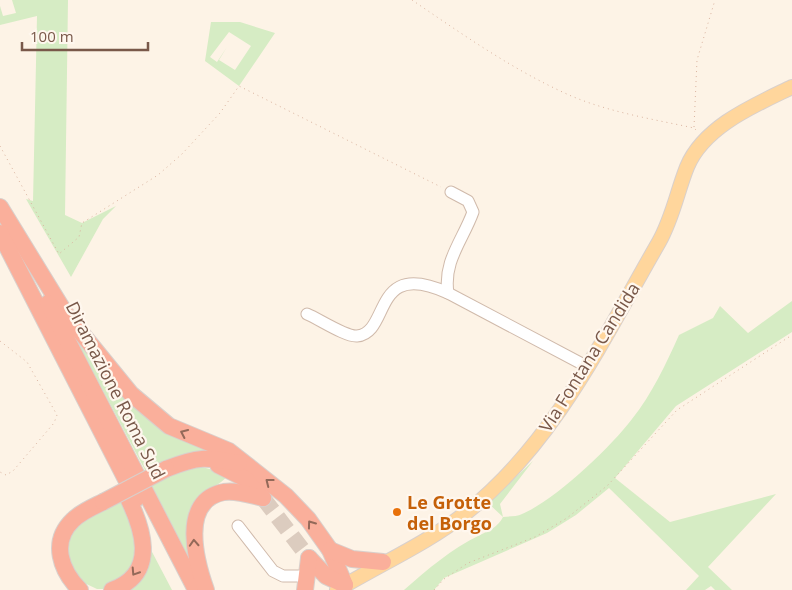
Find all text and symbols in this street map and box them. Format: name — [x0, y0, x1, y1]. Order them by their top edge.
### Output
scale bar — [22, 20, 149, 52]
text: 100 m — [30, 26, 74, 46]
street label: Via Fontana Candida — [533, 278, 645, 436]
street label: Diramazione Roma Sud — [61, 297, 171, 483]
one-way arrow — [180, 429, 189, 439]
one-way arrow — [266, 479, 275, 487]
place label: Le Grotte del Borgo — [407, 490, 492, 535]
marker: Le Grotte del Borgo — [391, 506, 403, 518]
one-way arrow — [309, 521, 317, 530]
one-way arrow — [189, 539, 200, 547]
one-way arrow — [132, 567, 142, 576]

